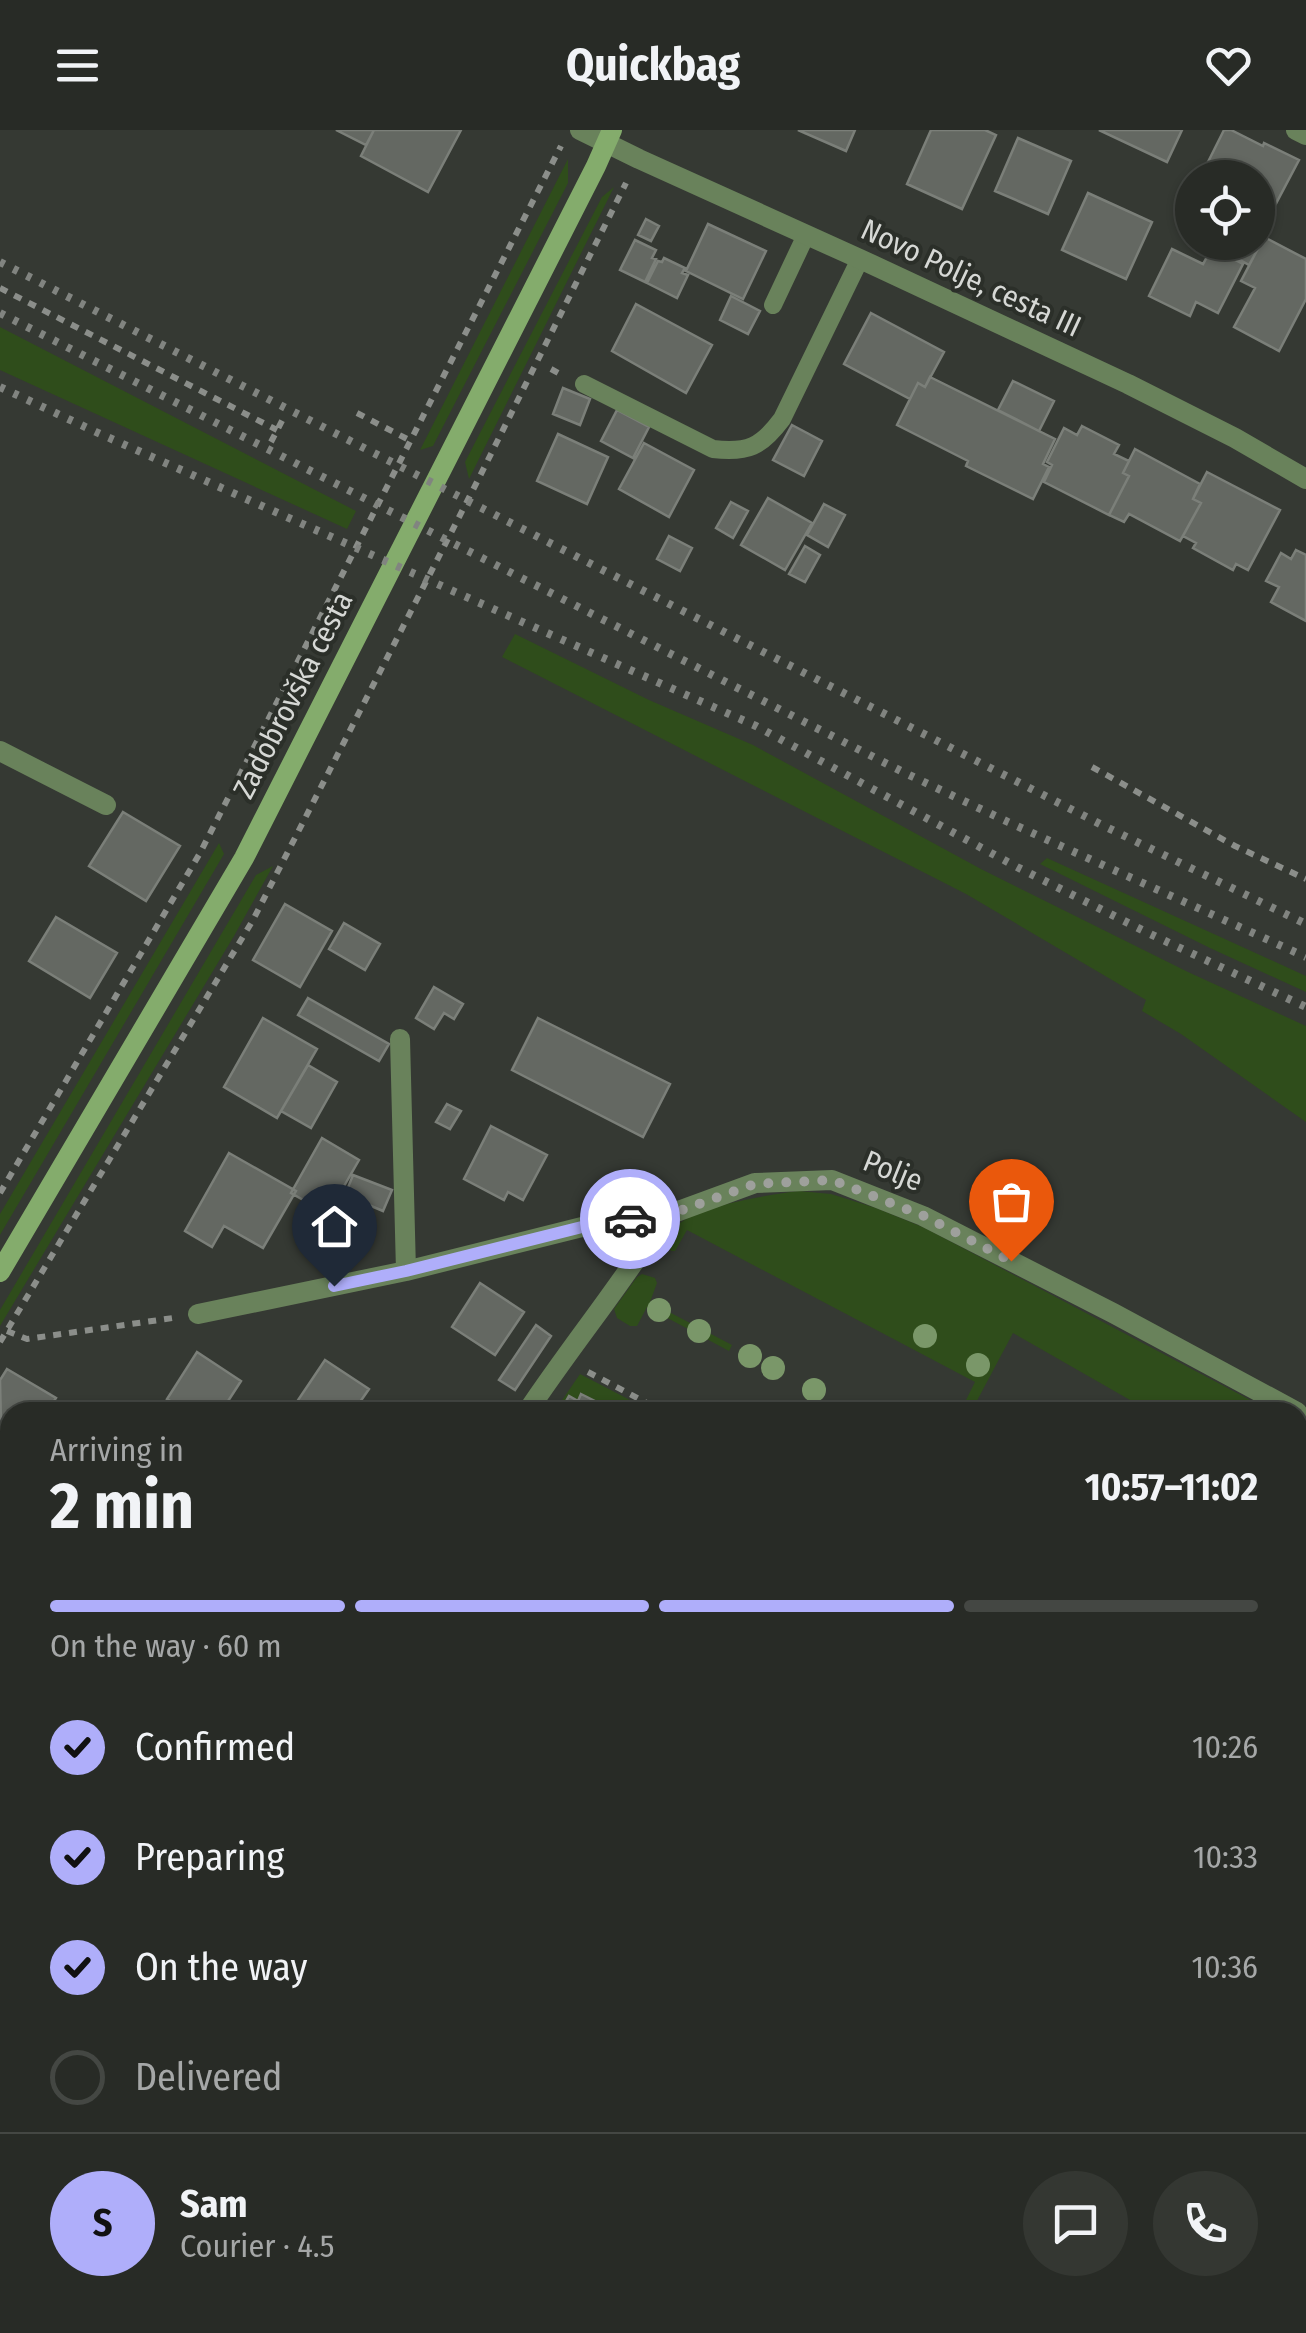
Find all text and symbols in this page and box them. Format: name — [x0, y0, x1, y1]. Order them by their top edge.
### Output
icon: menu — [50, 38, 105, 93]
text: Quickbag — [566, 38, 740, 92]
icon: heart — [1201, 38, 1256, 93]
map controls — [1175, 160, 1275, 260]
button: locate — [1175, 160, 1275, 260]
street label: Novo Polje, cesta III — [855, 211, 1087, 345]
street label: Zadobrovška cesta — [225, 586, 361, 804]
street label: Polje — [858, 1143, 928, 1199]
pin — [969, 1159, 1054, 1262]
courier — [580, 1169, 680, 1269]
icon: bag — [984, 1174, 1039, 1229]
pin — [292, 1184, 377, 1287]
icon: car — [603, 1192, 658, 1247]
icon: home — [307, 1199, 362, 1254]
text: Arriving in — [50, 1431, 184, 1469]
text: 10:57–11:02 — [1085, 1464, 1258, 1510]
text: 2 min — [50, 1467, 194, 1545]
text: On the way · 60 m — [50, 1627, 282, 1665]
icon: check — [50, 1720, 105, 1775]
text: Confirmed — [135, 1724, 295, 1770]
text: 10:26 — [1192, 1728, 1258, 1766]
icon: check — [50, 1830, 105, 1885]
text: Preparing — [135, 1834, 284, 1880]
text: 10:33 — [1193, 1838, 1258, 1876]
icon: check — [50, 1940, 105, 1995]
text: On the way — [135, 1944, 307, 1990]
text: 10:36 — [1191, 1948, 1258, 1986]
text: Delivered — [135, 2054, 282, 2100]
button: chat — [1023, 2171, 1128, 2276]
button: phone — [1153, 2171, 1258, 2276]
text: Sam — [180, 2181, 248, 2227]
text: S — [93, 2200, 112, 2246]
text: Courier · 4.5 — [180, 2227, 335, 2265]

